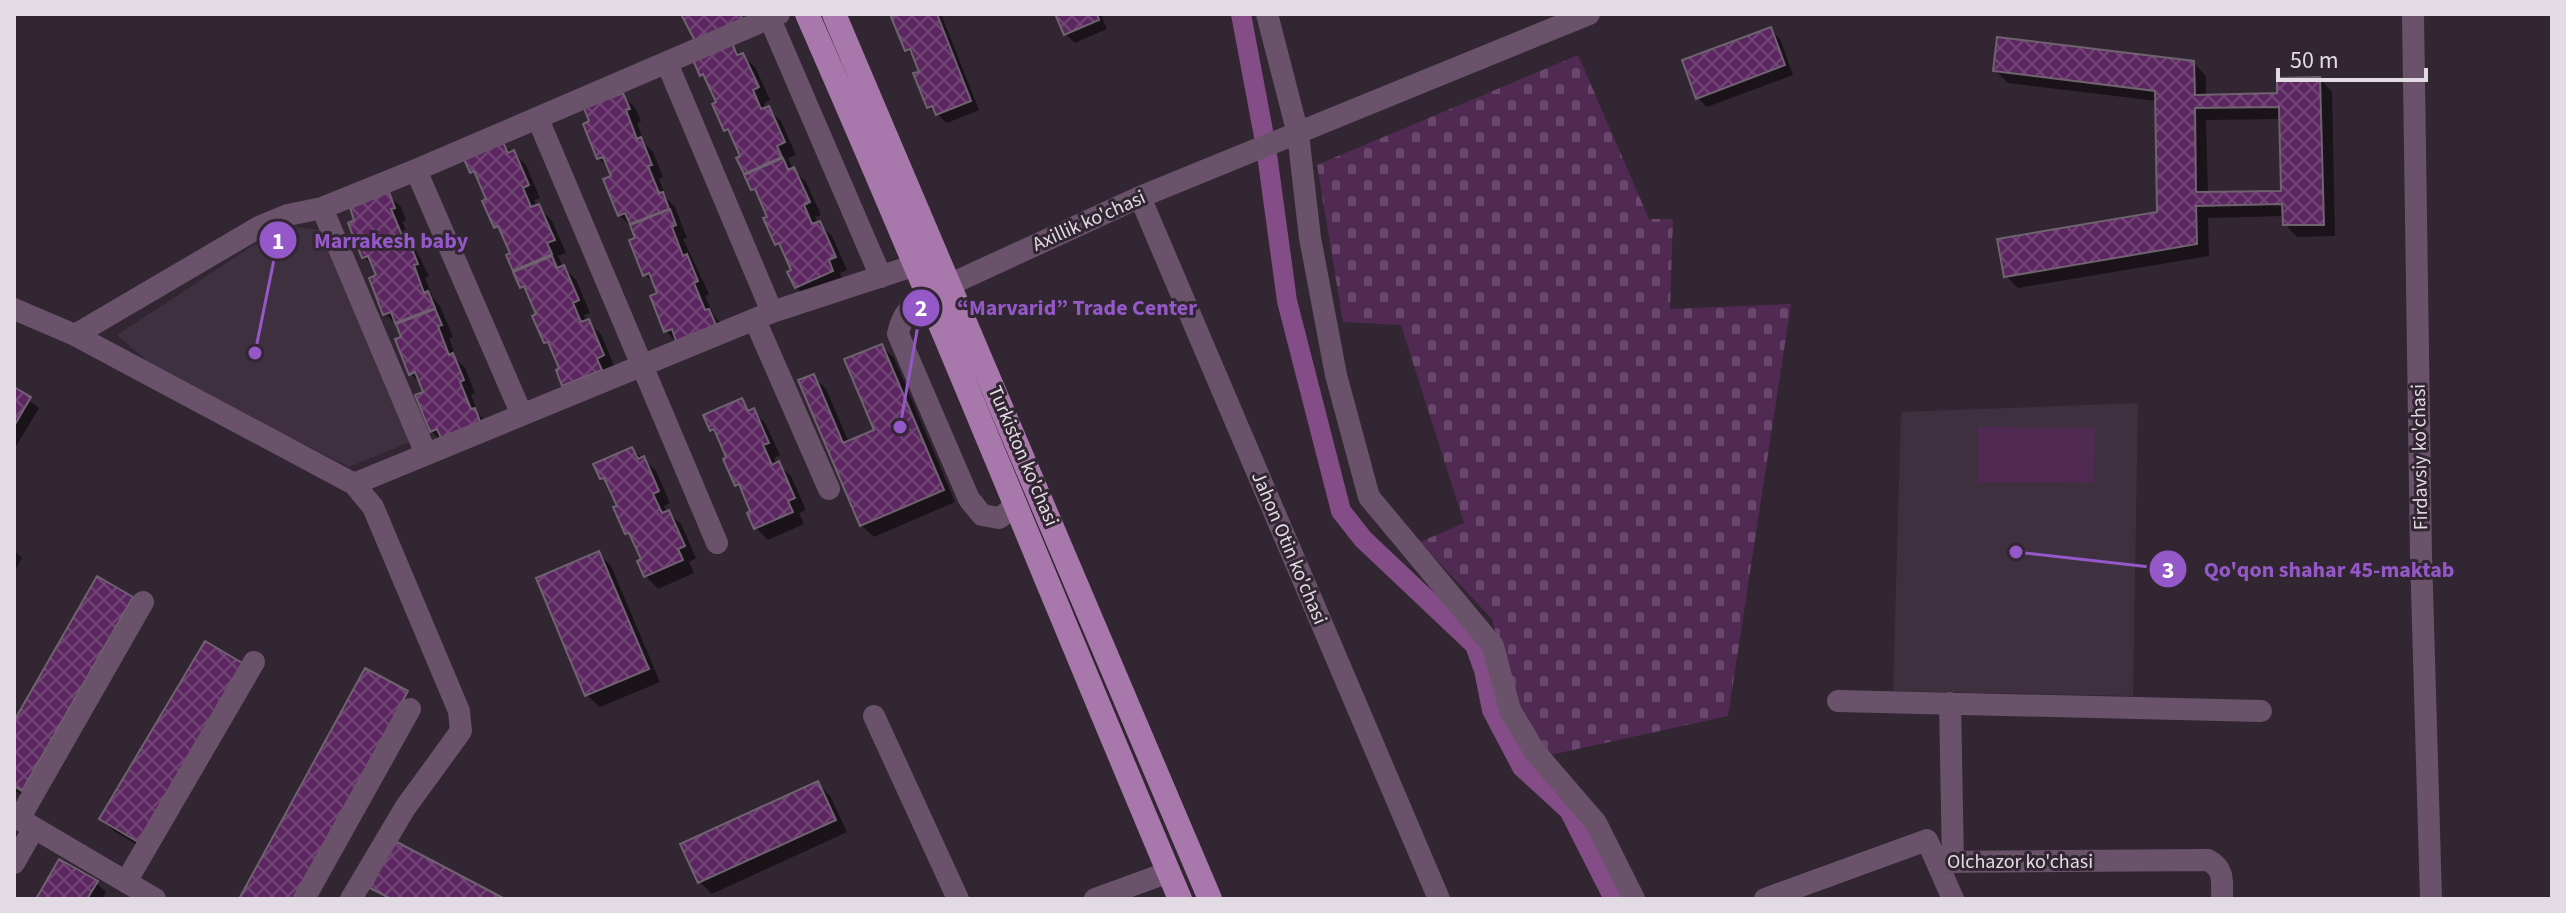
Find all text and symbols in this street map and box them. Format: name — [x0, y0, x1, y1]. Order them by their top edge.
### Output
scale bar — [2278, 32, 2426, 82]
text: 50 m — [2290, 43, 2339, 78]
street label: Axillik ko'chasi — [1028, 184, 1150, 258]
callout: Marrakesh baby — [258, 217, 485, 263]
text: 1 — [272, 224, 284, 259]
text: Marrakesh baby — [314, 225, 469, 257]
callout: “Marvarid” Trade Center — [901, 285, 1213, 331]
text: 2 — [915, 291, 927, 326]
text: “Marvarid” Trade Center — [957, 292, 1197, 324]
street label: Turkiston ko'chasi — [981, 381, 1065, 531]
street label: Firdavsiy ko'chasi — [2405, 384, 2435, 530]
street label: Jahon Otin ko'chasi — [1244, 467, 1334, 629]
callout: Qo'qon shahar 45-maktab — [2148, 546, 2471, 592]
text: 3 — [2162, 553, 2174, 588]
text: Qo'qon shahar 45-maktab — [2204, 554, 2454, 586]
street label: Olchazor ko'chasi — [1947, 848, 2093, 876]

